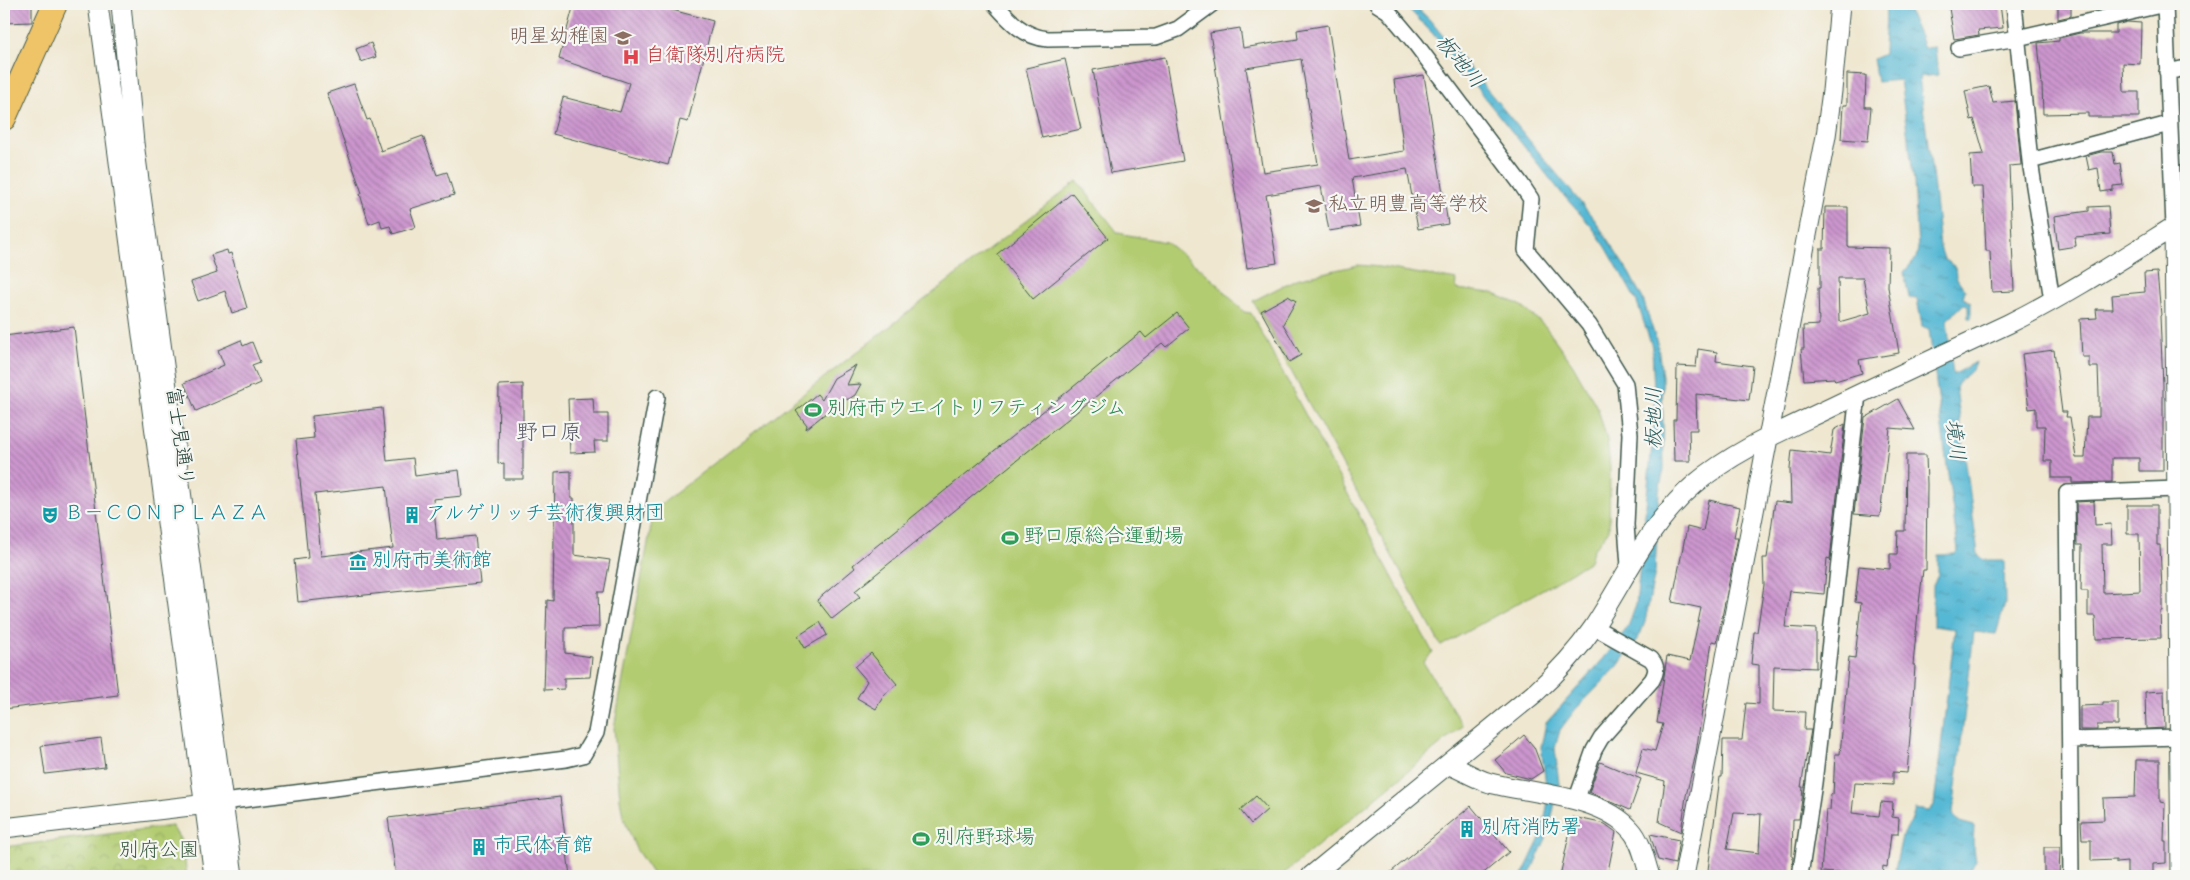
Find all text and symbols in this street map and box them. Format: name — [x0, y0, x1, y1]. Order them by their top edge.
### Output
place label: 明星幼稚園 — [509, 24, 609, 52]
school or university icon: 明星幼稚園 — [613, 28, 633, 48]
water label: 板地川 — [1426, 29, 1490, 97]
place label: 自衛隊別府病院 — [645, 43, 785, 71]
hospital icon: 自衛隊別府病院 — [621, 47, 641, 67]
place label: 私立明豊高等学校 — [1328, 192, 1488, 220]
school or university icon: 私立明豊高等学校 — [1304, 196, 1324, 216]
street label: 富士見通り — [157, 386, 199, 488]
water label: 板地川 — [1641, 387, 1671, 450]
place label: 別府市ウエイトリフティングジム — [827, 396, 1126, 424]
sports icon: 別府市ウエイトリフティングジム — [803, 400, 823, 420]
water label: 境川 — [1936, 417, 1970, 463]
district label: 野口原 — [516, 419, 582, 450]
place label: Ｂ－ＣＯＮ ＰＬＡＺＡ — [64, 501, 269, 529]
place label: アルゲリッチ芸術復興財団 — [426, 501, 665, 529]
theatre icon: Ｂ－ＣＯＮ ＰＬＡＺＡ — [40, 505, 60, 525]
building icon: アルゲリッチ芸術復興財団 — [402, 505, 422, 525]
place label: 野口原総合運動場 — [1024, 524, 1184, 552]
sports icon: 野口原総合運動場 — [1000, 528, 1020, 548]
place label: 別府市美術館 — [372, 548, 492, 576]
museum icon: 別府市美術館 — [348, 552, 368, 572]
place label: 別府消防署 — [1481, 815, 1581, 843]
building icon: 別府消防署 — [1457, 819, 1477, 839]
place label: 別府野球場 — [935, 825, 1035, 853]
sports icon: 別府野球場 — [911, 829, 931, 849]
place label: 市民体育館 — [493, 833, 593, 861]
building icon: 市民体育館 — [469, 837, 489, 857]
park label: 別府公園 — [119, 838, 199, 866]

